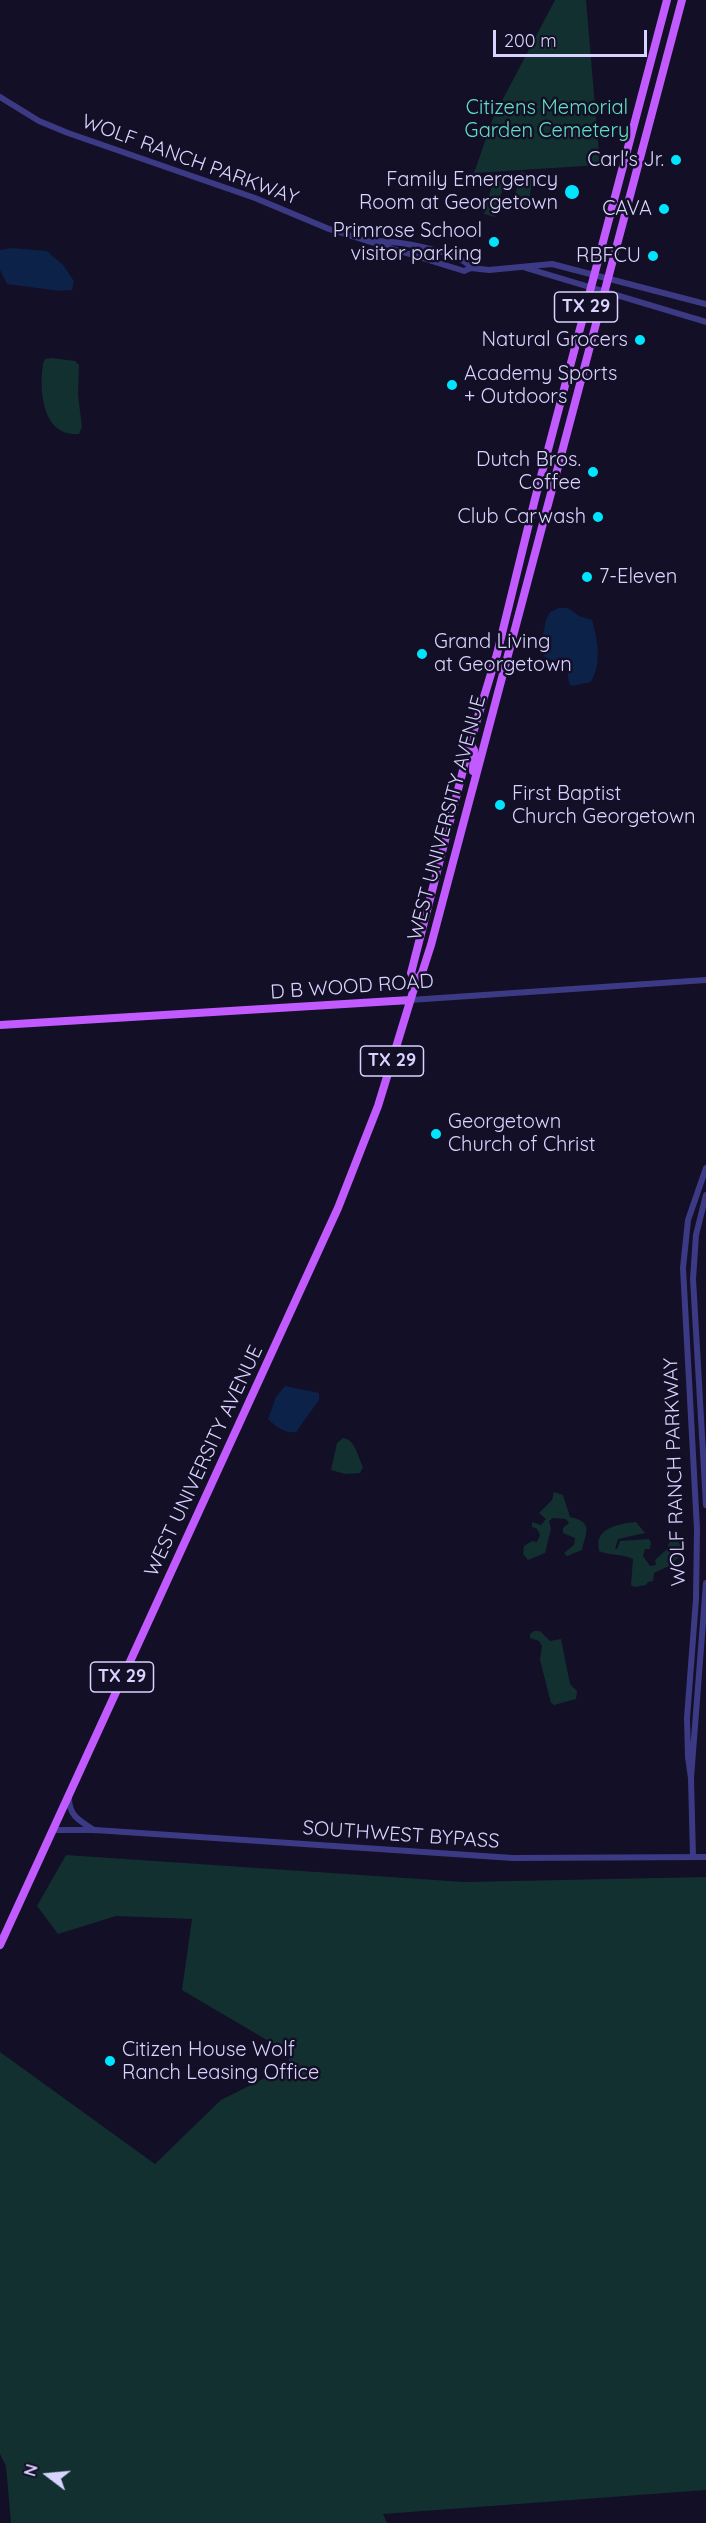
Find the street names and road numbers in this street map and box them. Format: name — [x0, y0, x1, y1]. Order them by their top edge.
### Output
street label: WOLF RANCH PARKWAY — [78, 110, 302, 210]
road number: TX 29 — [554, 292, 618, 322]
street label: WEST UNIVERSITY AVENUE — [403, 693, 491, 943]
street label: D B WOOD ROAD — [269, 969, 435, 1005]
road number: TX 29 — [360, 1046, 424, 1076]
street label: WEST UNIVERSITY AVENUE — [140, 1342, 268, 1580]
street label: WOLF RANCH PARKWAY — [659, 1357, 691, 1587]
road number: TX 29 — [90, 1662, 154, 1692]
street label: SOUTHWEST BYPASS — [302, 1816, 500, 1854]

